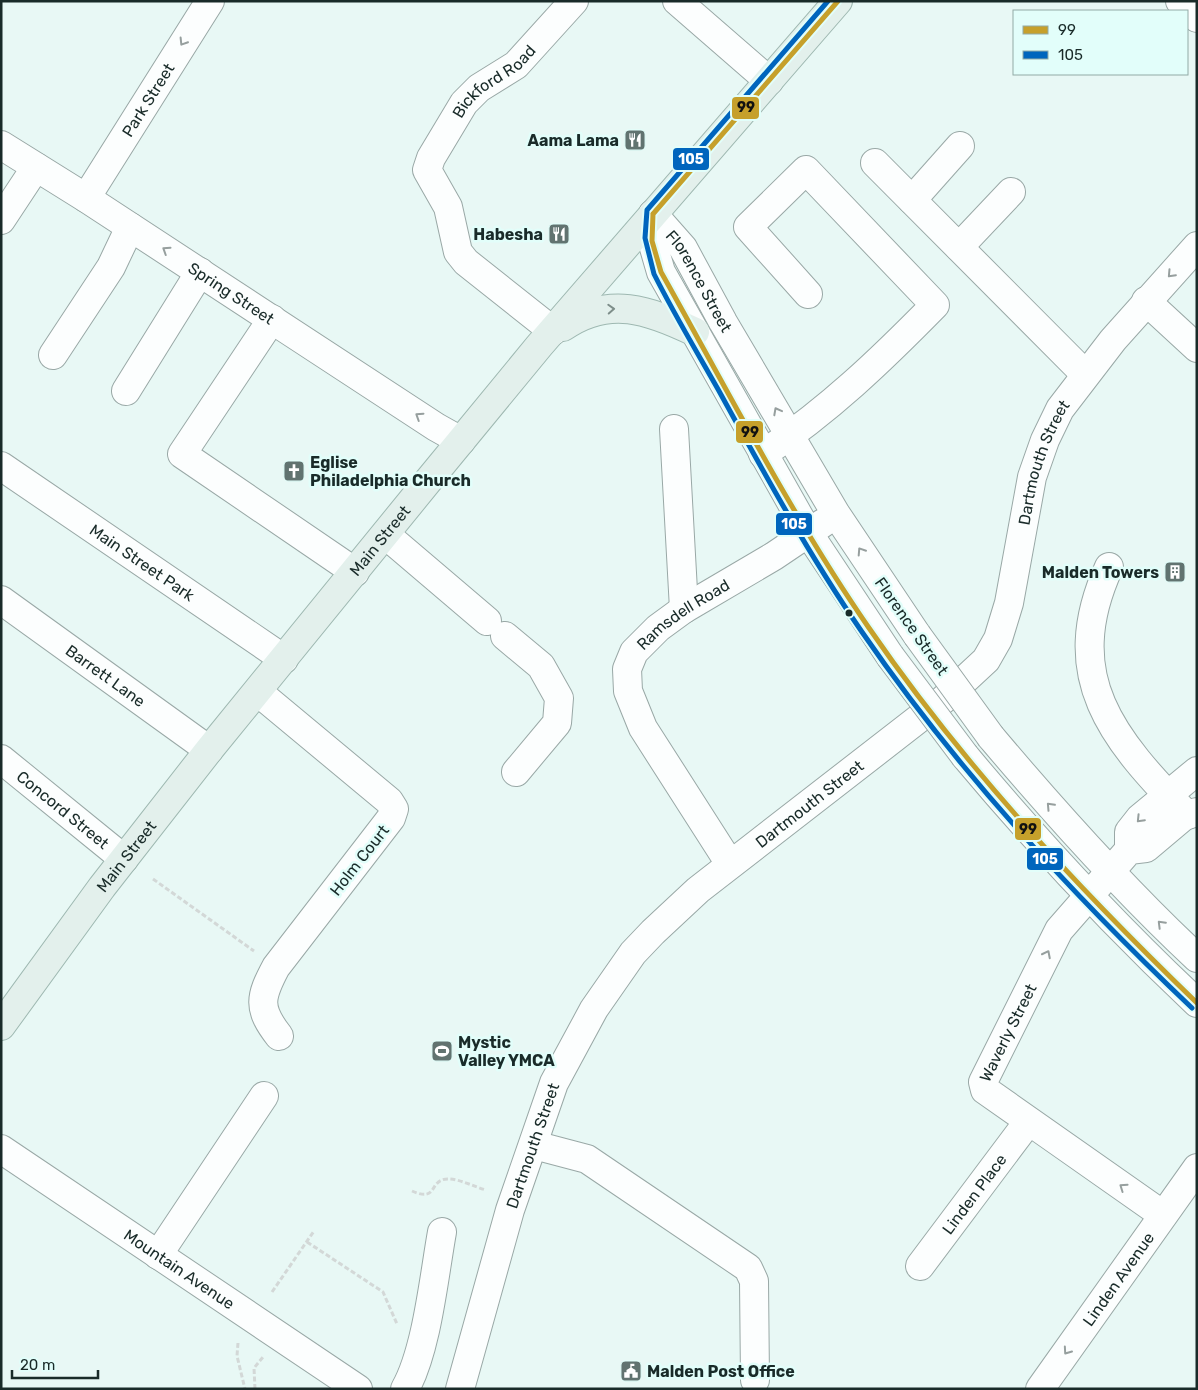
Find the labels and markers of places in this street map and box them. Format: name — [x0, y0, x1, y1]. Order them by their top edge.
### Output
restaurant icon: Aama Lama — [623, 128, 647, 152]
place label: Aama Lama — [528, 131, 619, 150]
restaurant icon: Habesha — [547, 222, 571, 246]
place label: Habesha — [473, 225, 543, 244]
place label: Eglise Philadelphia Church — [310, 453, 471, 490]
church icon: Eglise Philadelphia Church — [282, 459, 306, 483]
building icon: Malden Towers — [1163, 560, 1187, 584]
place label: Malden Towers — [1042, 563, 1159, 582]
unlabelled marker — [844, 608, 854, 618]
place label: Mystic Valley YMCA — [458, 1033, 555, 1070]
sports icon: Mystic Valley YMCA — [430, 1039, 454, 1063]
public building icon: Malden Post Office — [619, 1359, 643, 1383]
place label: Malden Post Office — [647, 1362, 795, 1381]

